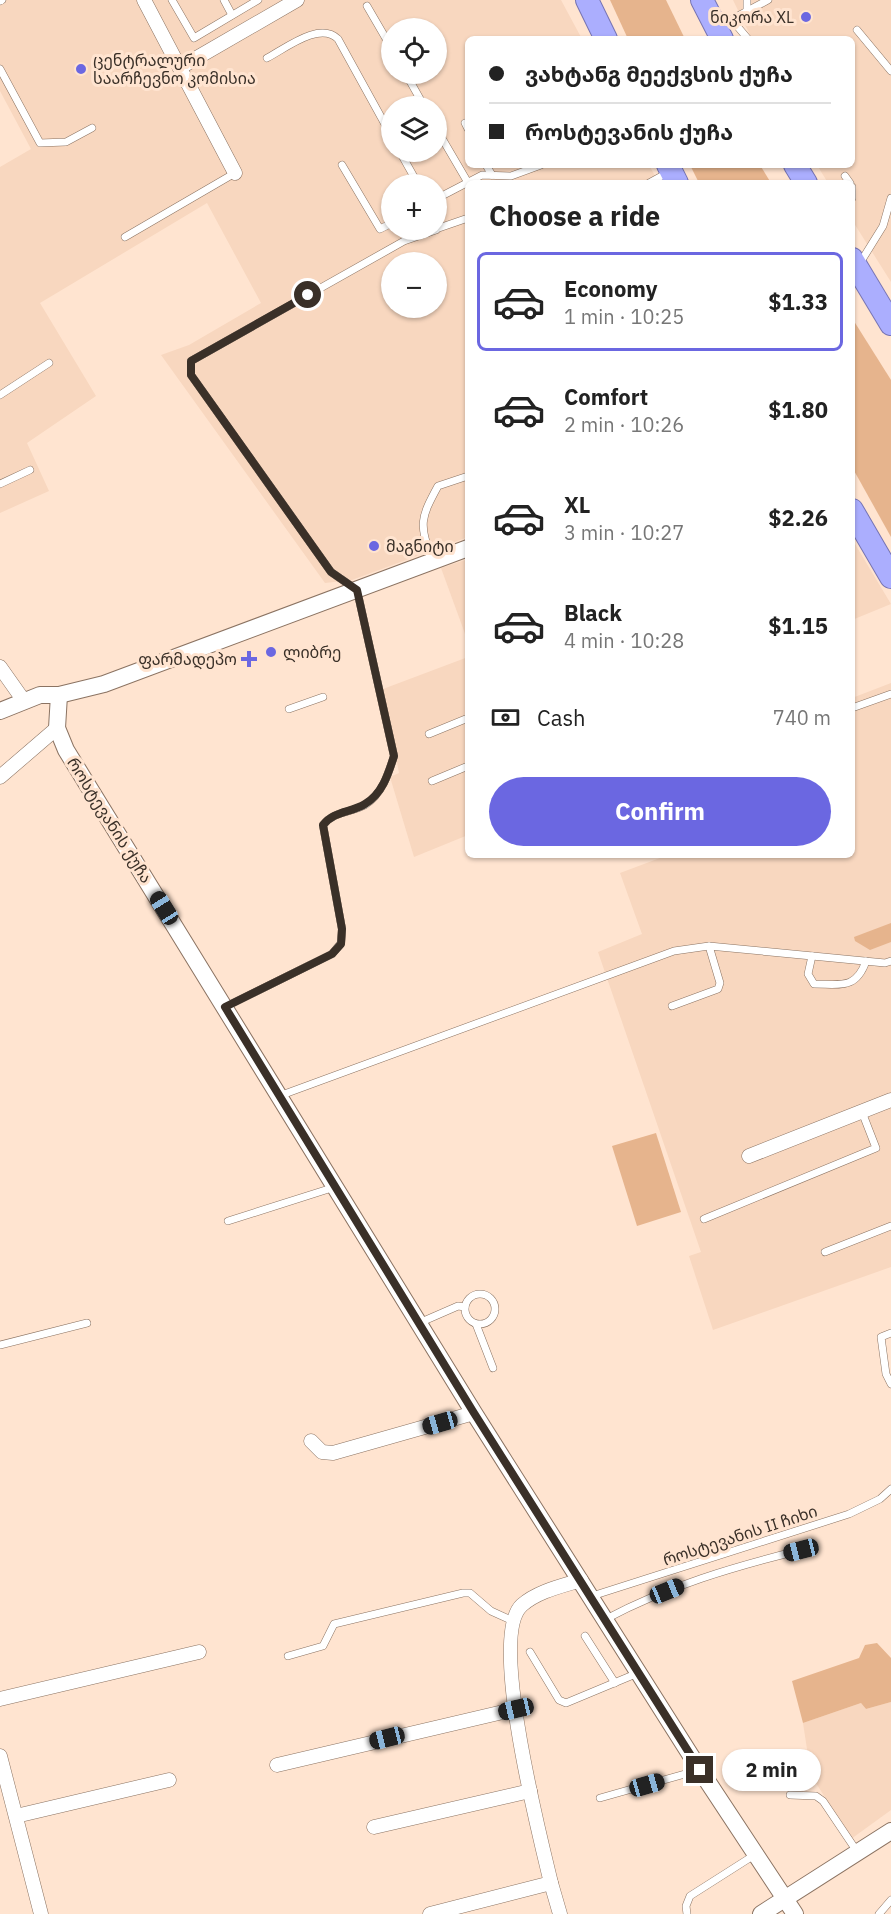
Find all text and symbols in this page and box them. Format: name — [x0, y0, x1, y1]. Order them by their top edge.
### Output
place label: ნიკორა XL — [710, 7, 794, 27]
marker: ნიკორა XL — [799, 10, 813, 24]
map controls — [381, 18, 447, 318]
button: locate — [381, 18, 447, 84]
place label: ცენტრალური საარჩევნო კომისია — [93, 50, 256, 88]
text: ვახტანგ მეექვსის ქუჩა — [525, 59, 793, 88]
marker: ცენტრალური საარჩევნო კომისია — [74, 62, 88, 76]
button: layers — [381, 96, 447, 162]
text: როსტევანის ქუჩა — [525, 117, 733, 146]
button: + — [381, 174, 447, 240]
text: Choose a ride — [489, 198, 660, 233]
button: − — [381, 252, 447, 318]
text: Economy — [564, 274, 658, 303]
icon: car — [492, 275, 546, 329]
route start — [294, 281, 321, 308]
text: $1.33 — [768, 287, 828, 316]
text: 1 min · 10:25 — [564, 303, 684, 330]
text: Comfort — [564, 382, 648, 411]
icon: car — [492, 383, 546, 437]
text: $1.80 — [768, 395, 828, 424]
text: 2 min · 10:26 — [564, 411, 684, 438]
text: XL — [564, 490, 590, 519]
icon: car — [492, 491, 546, 545]
text: $2.26 — [768, 503, 828, 532]
text: 3 min · 10:27 — [564, 519, 684, 546]
place label: მაგნიტი — [386, 536, 454, 556]
marker: მაგნიტი — [367, 539, 381, 553]
text: Black — [564, 598, 622, 627]
icon: car — [492, 599, 546, 653]
text: $1.15 — [768, 611, 828, 640]
text: 4 min · 10:28 — [564, 627, 684, 654]
place label: ლიბრე — [283, 642, 341, 663]
marker: ლიბრე — [264, 645, 278, 659]
place label: ფარმადეპო — [138, 649, 237, 670]
marker: ფარმადეპო — [242, 652, 256, 666]
icon: cash — [489, 701, 522, 734]
text: Cash — [537, 703, 586, 732]
text: 740 m — [773, 704, 831, 731]
street label: როსტევანის ქუჩა — [63, 753, 157, 887]
button: Confirm — [489, 777, 831, 846]
car — [147, 888, 181, 928]
car — [420, 1409, 460, 1437]
street label: როსტევანის II ჩიხი — [660, 1501, 820, 1569]
car — [781, 1537, 821, 1563]
car — [647, 1576, 687, 1606]
car — [496, 1696, 536, 1722]
car — [367, 1725, 407, 1751]
callout: 2 min — [721, 1749, 820, 1791]
route end — [686, 1756, 713, 1783]
text: 2 min — [745, 1756, 798, 1783]
car — [627, 1771, 667, 1799]

